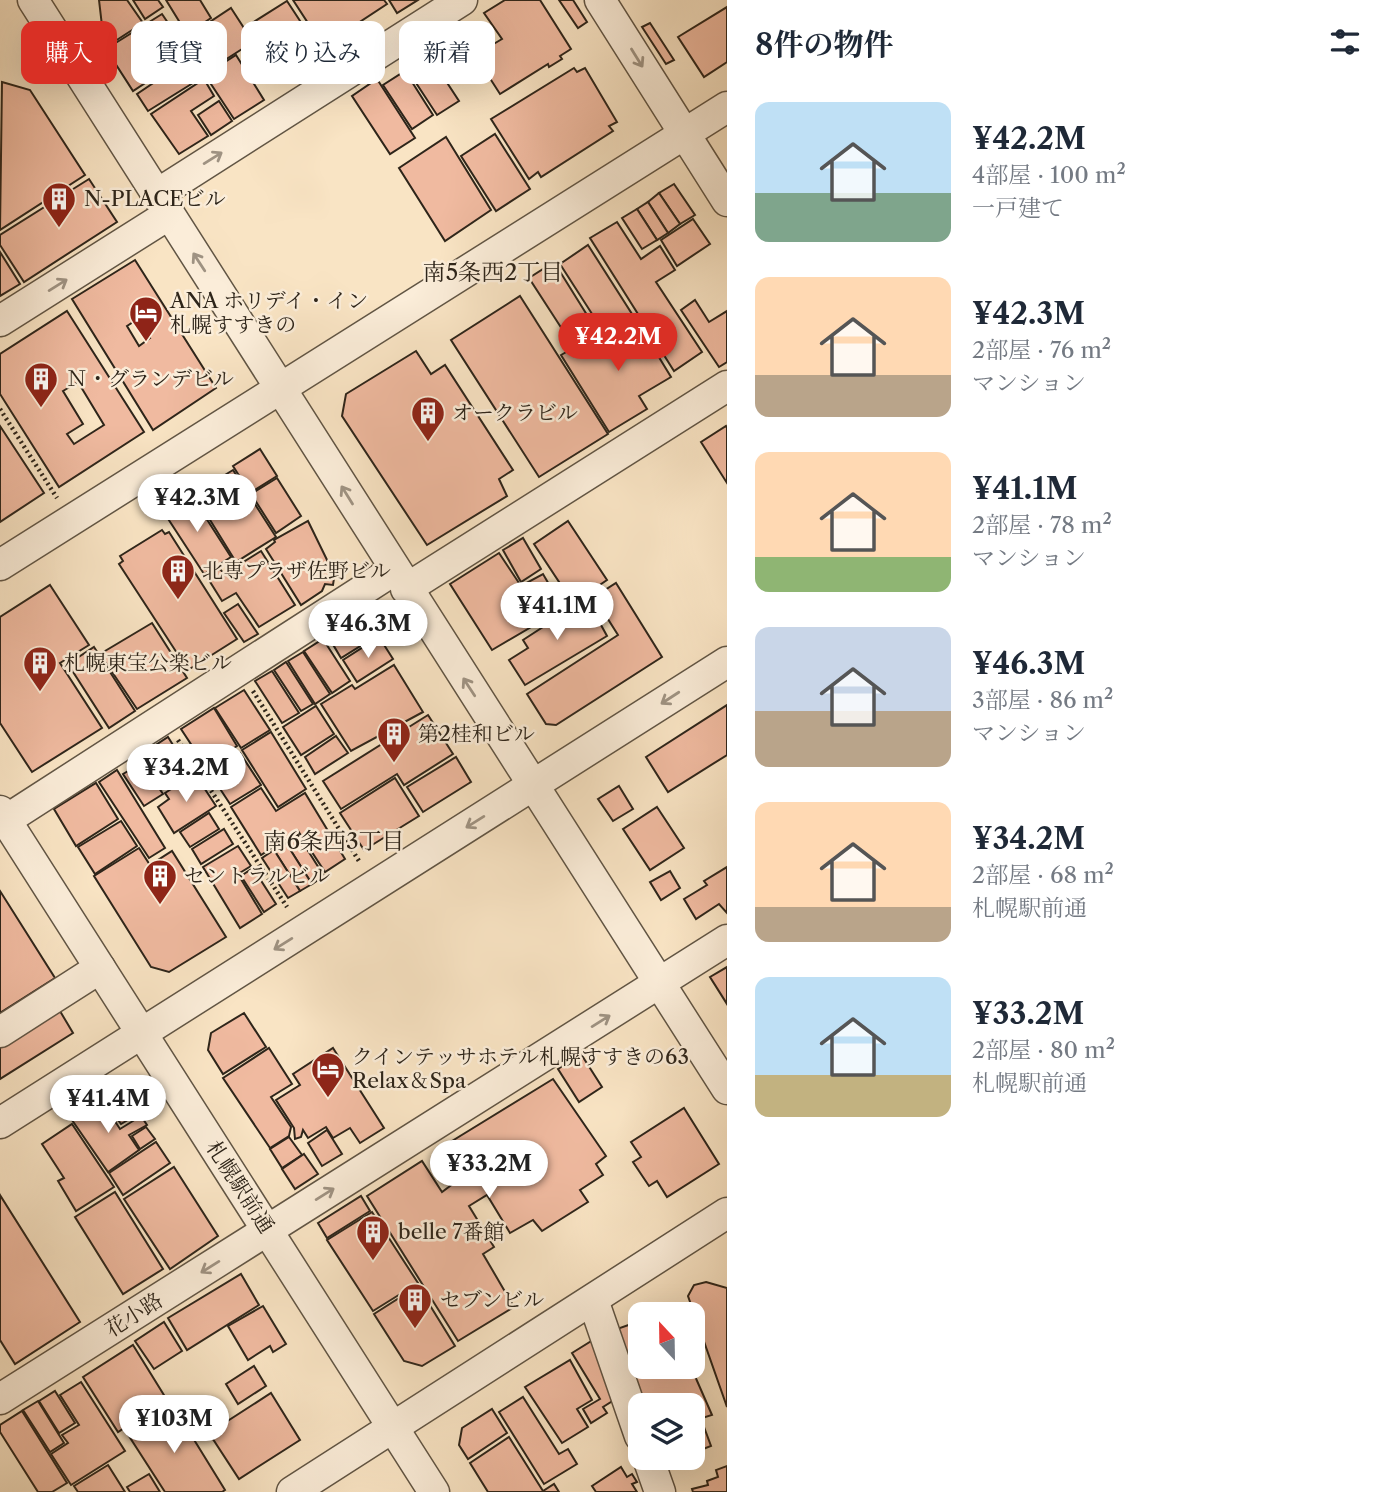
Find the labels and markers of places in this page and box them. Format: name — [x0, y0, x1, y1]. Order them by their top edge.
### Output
building icon: N-PLACEビル — [40, 180, 78, 229]
place label: N-PLACEビル — [84, 186, 226, 211]
place label: ANA ホリデイ・イン 札幌すすきの — [169, 288, 368, 337]
hotel icon: ANA ホリデイ・イン 札幌すすきの — [127, 294, 165, 343]
pin: ¥42.2M — [561, 314, 675, 373]
building icon: Ｎ・グランデビル — [22, 360, 60, 409]
place label: Ｎ・グランデビル — [66, 366, 234, 391]
building icon: オークラビル — [409, 394, 447, 443]
place label: オークラビル — [452, 400, 578, 425]
pin: ¥42.3M — [140, 475, 254, 534]
building icon: 北専プラザ佐野ビル — [159, 552, 197, 601]
place label: 北専プラザ佐野ビル — [202, 558, 391, 583]
pin: ¥41.1M — [500, 582, 614, 642]
pin: ¥46.3M — [311, 600, 425, 660]
building icon: 札幌東宝公楽ビル — [21, 644, 59, 693]
place label: 札幌東宝公楽ビル — [64, 650, 232, 675]
building icon: 第2桂和ビル — [375, 715, 413, 764]
place label: 第2桂和ビル — [418, 721, 535, 746]
pin: ¥34.2M — [129, 744, 243, 804]
building icon: セントラルビル — [141, 857, 179, 906]
place label: セントラルビル — [184, 863, 330, 888]
place label: クインテッサホテル札幌すすきの63 Relax＆Spa — [352, 1044, 689, 1093]
hotel icon: クインテッサホテル札幌すすきの63 Relax＆Spa — [309, 1050, 347, 1099]
pin: ¥41.4M — [51, 1076, 165, 1135]
pin: ¥33.2M — [432, 1140, 546, 1200]
building icon: belle 7番館 — [354, 1213, 392, 1262]
place label: belle 7番館 — [398, 1219, 505, 1244]
building icon: セブンビル — [396, 1281, 434, 1330]
place label: セブンビル — [440, 1287, 544, 1312]
pin: ¥103M — [125, 1396, 223, 1455]

